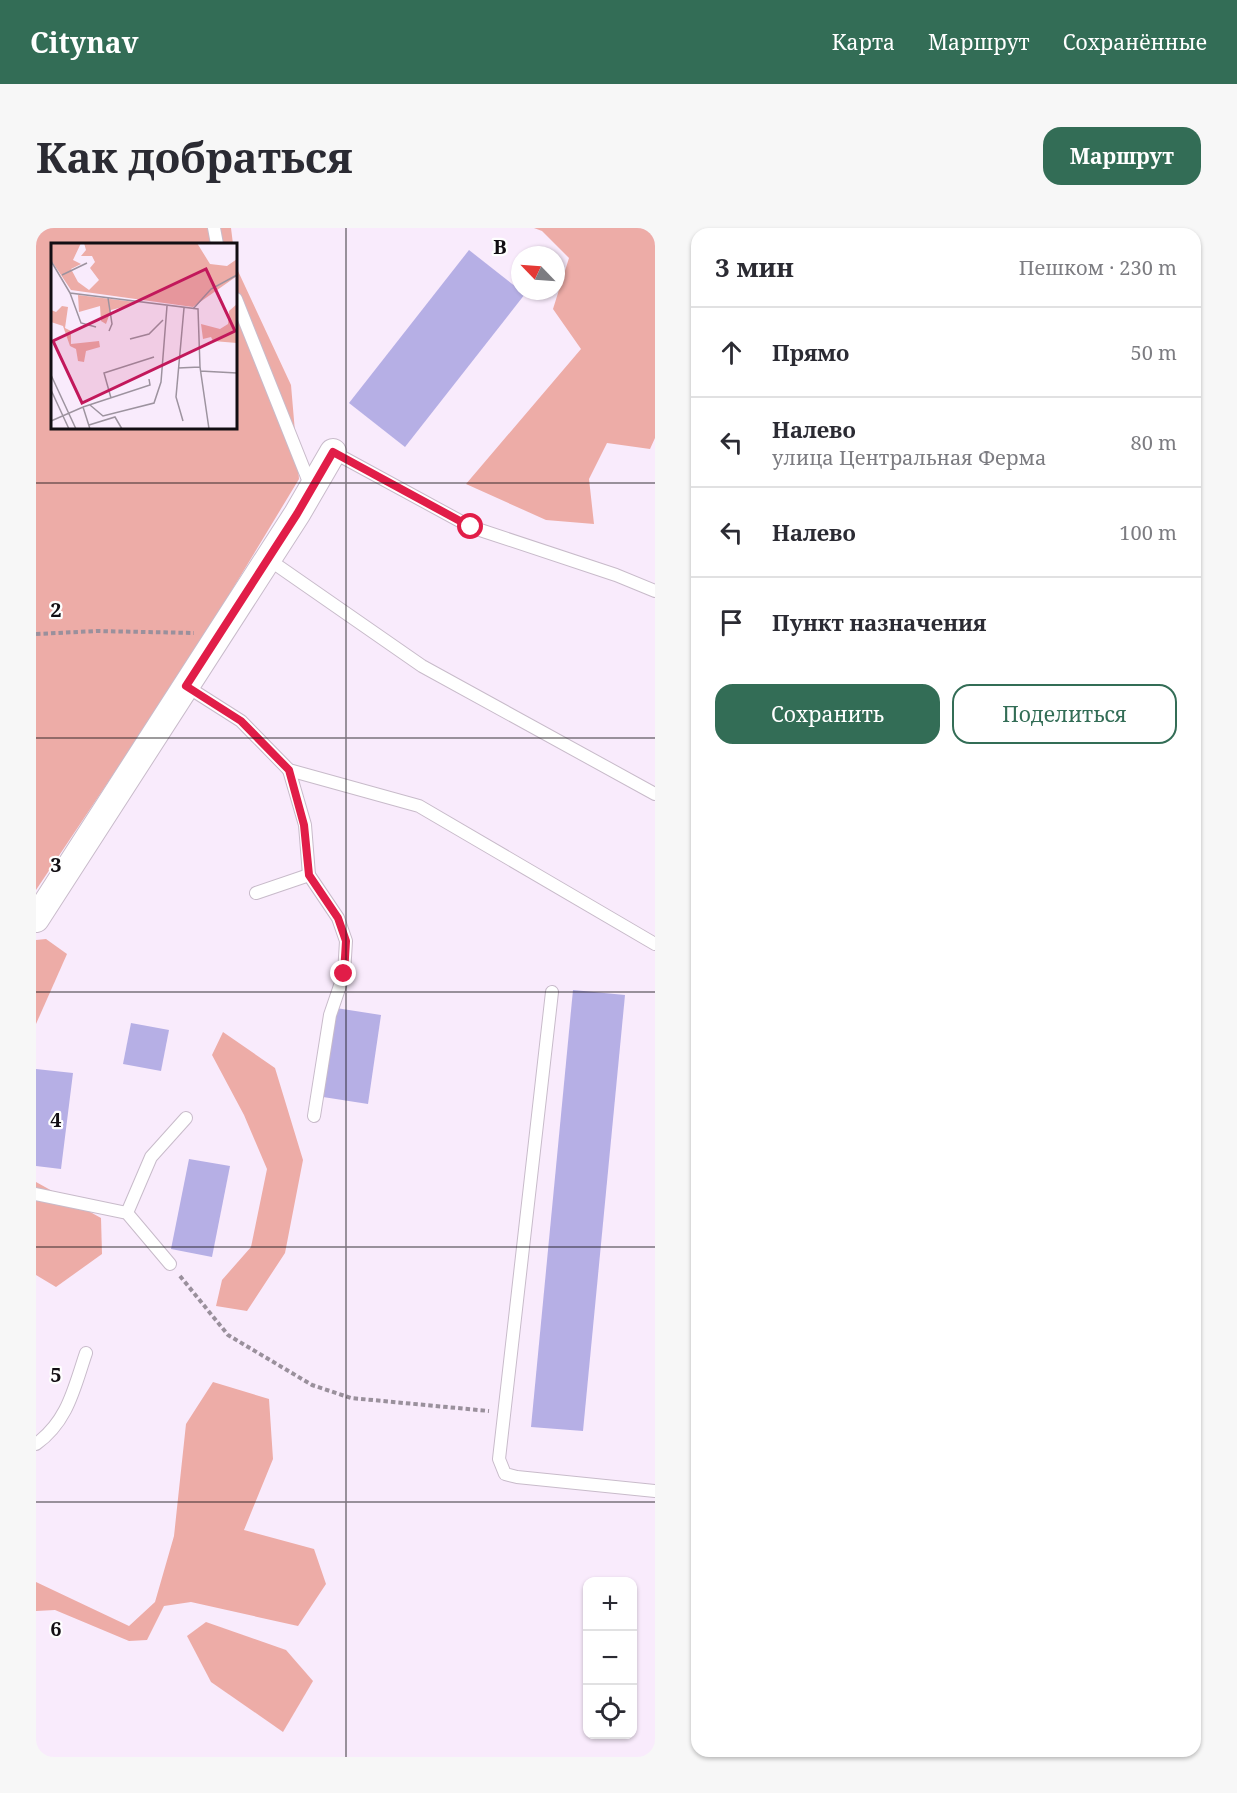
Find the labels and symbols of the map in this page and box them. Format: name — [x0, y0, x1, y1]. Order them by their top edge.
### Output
text: B — [493, 233, 507, 260]
inset map — [51, 243, 237, 429]
north arrow — [511, 246, 565, 300]
route start — [457, 513, 483, 539]
text: 2 — [50, 596, 62, 623]
text: 3 — [50, 851, 62, 878]
route end — [330, 960, 356, 986]
text: 4 — [50, 1106, 62, 1133]
text: 5 — [50, 1361, 62, 1388]
text: 6 — [50, 1615, 62, 1642]

